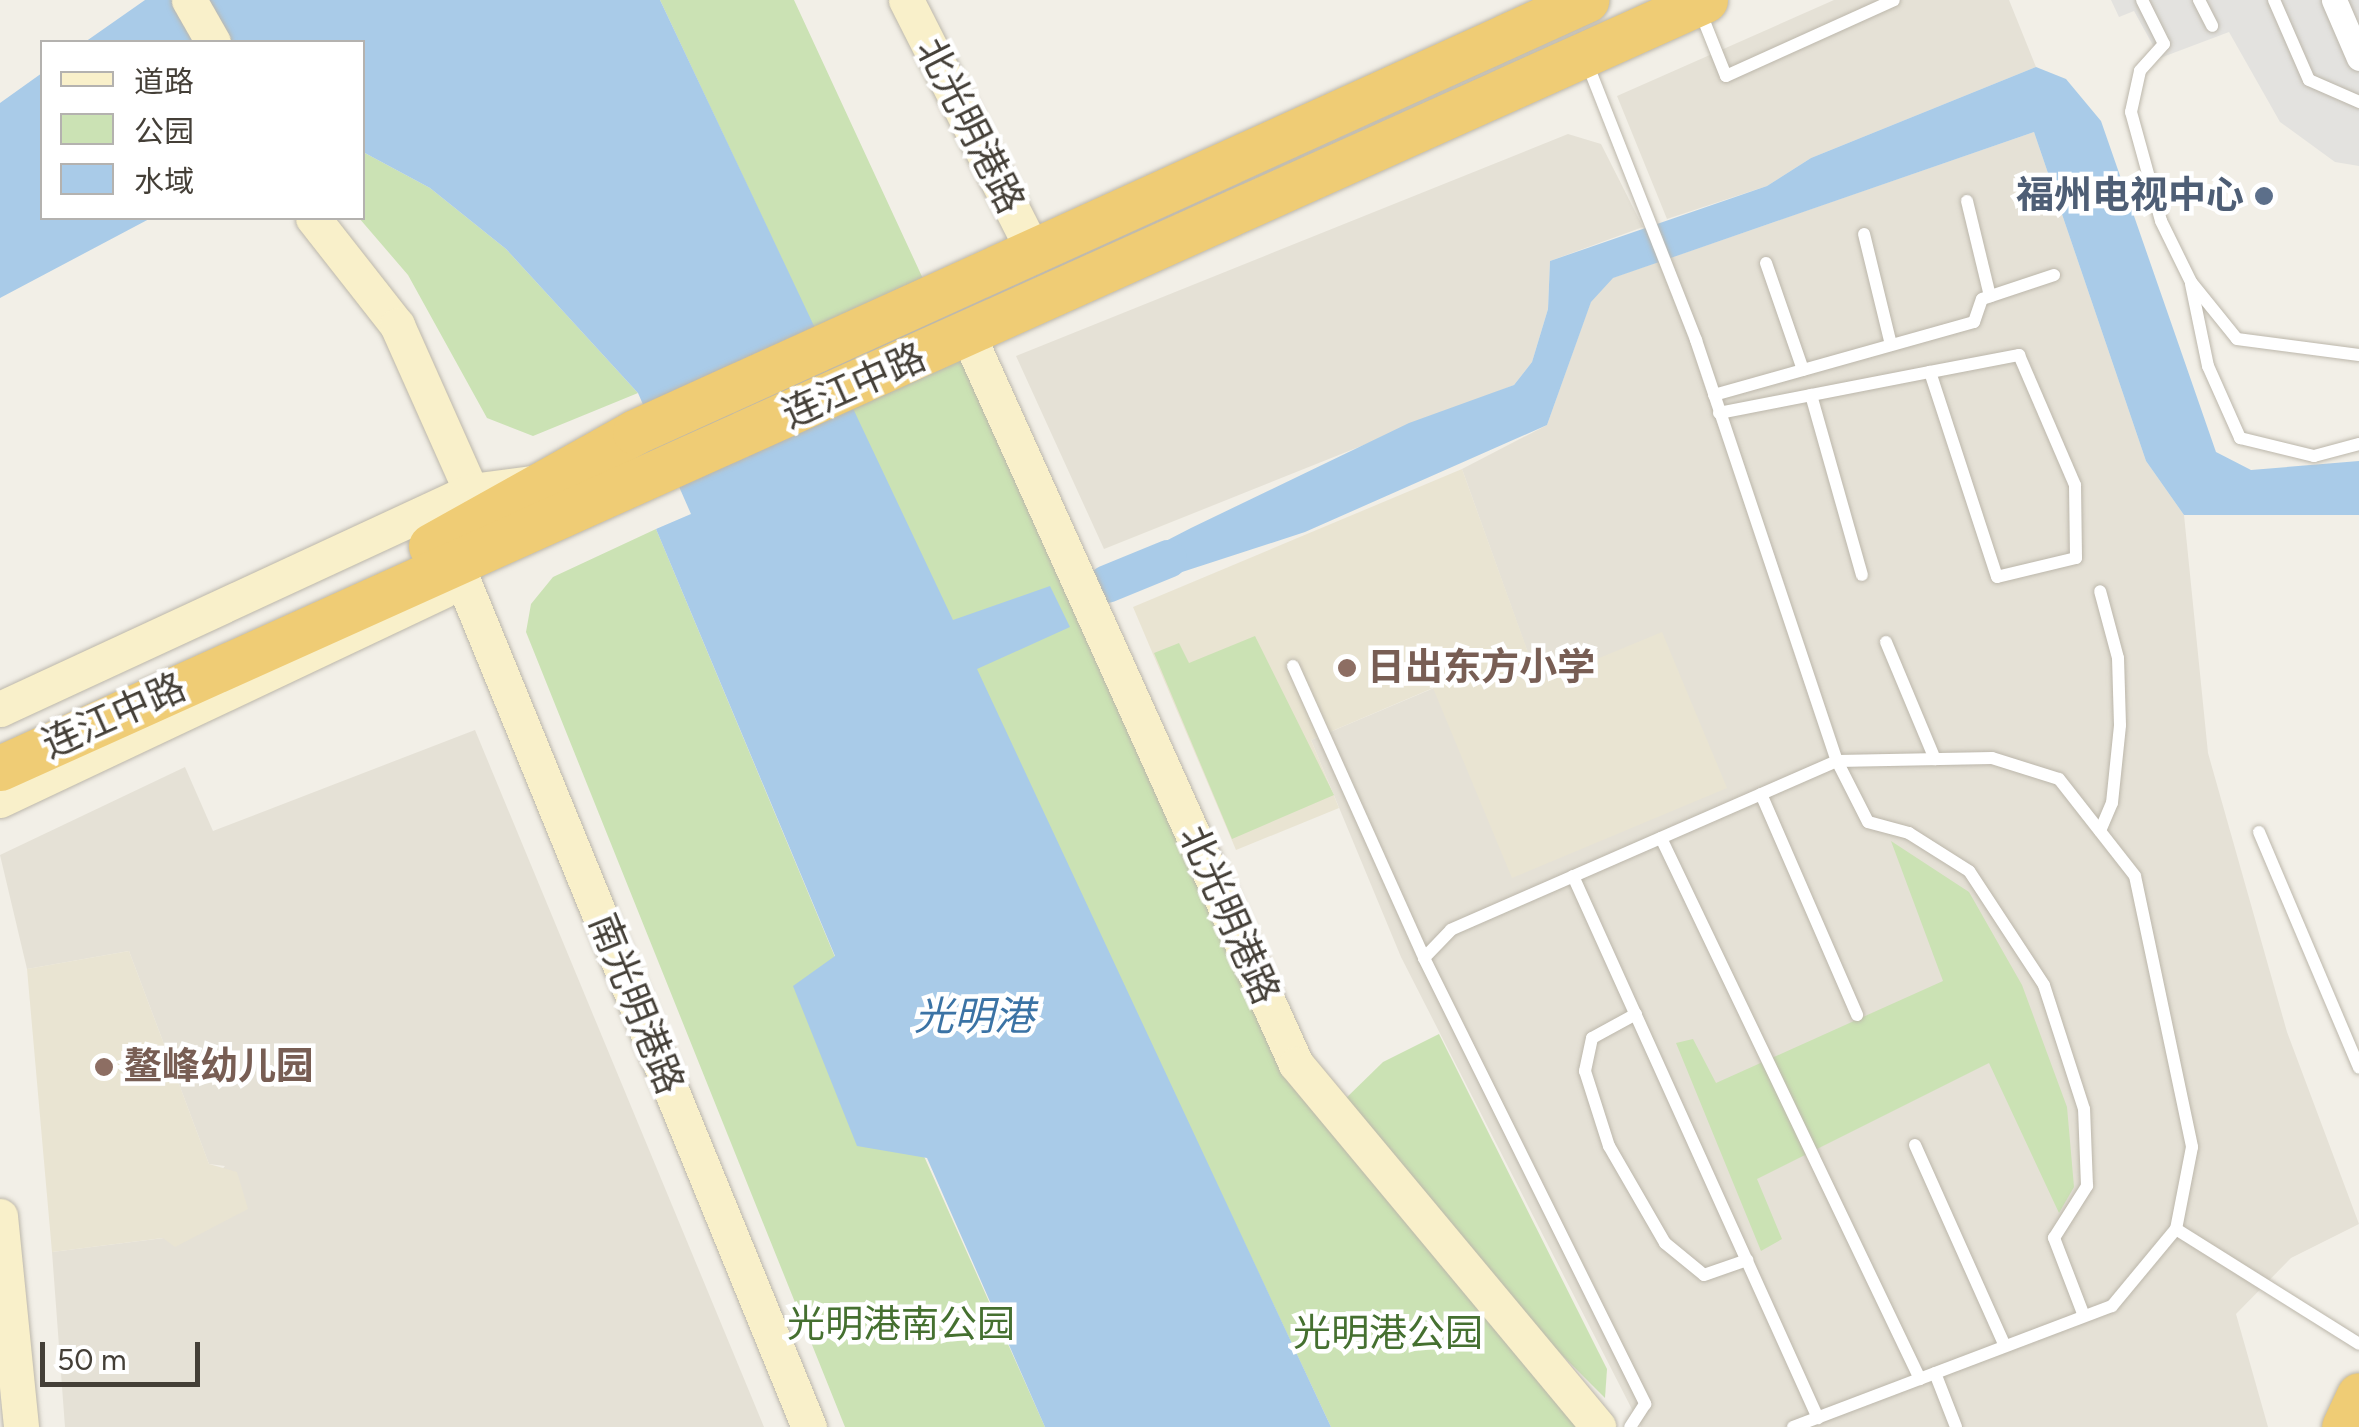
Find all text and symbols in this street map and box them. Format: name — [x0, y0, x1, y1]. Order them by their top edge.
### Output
street label: 北光明港路 — [907, 31, 1033, 221]
legend — [40, 40, 365, 220]
text: 道路 — [134, 63, 194, 100]
text: 公园 — [134, 113, 194, 150]
text: 水域 — [134, 163, 194, 200]
place label: 福州电视中心 — [2016, 173, 2244, 219]
marker: 福州电视中心 — [2253, 185, 2275, 207]
street label: 连江中路 — [775, 334, 933, 438]
place label: 日出东方小学 — [1367, 645, 1595, 691]
marker: 日出东方小学 — [1336, 657, 1358, 679]
street label: 连江中路 — [35, 664, 193, 768]
street label: 北光明港路 — [1170, 819, 1288, 1011]
street label: 南光明港路 — [579, 907, 693, 1101]
water label: 光明港 — [914, 992, 1034, 1040]
place label: 鳌峰幼儿园 — [124, 1044, 314, 1090]
marker: 鳌峰幼儿园 — [93, 1056, 115, 1078]
park label: 光明港南公园 — [787, 1302, 1015, 1348]
park label: 光明港公园 — [1293, 1311, 1483, 1357]
scale bar — [45, 1322, 205, 1384]
text: 50 m — [57, 1341, 126, 1378]

